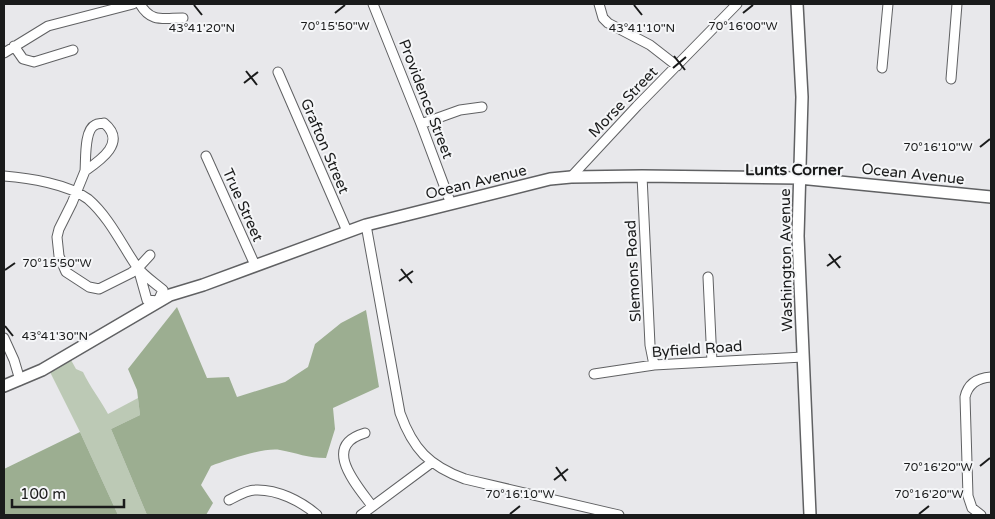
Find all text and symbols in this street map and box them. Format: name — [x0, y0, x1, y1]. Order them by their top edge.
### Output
text: 70°15'50"W — [300, 19, 370, 33]
text: 70°16'00"W — [708, 19, 778, 33]
text: 43°41'20"N — [169, 21, 235, 35]
text: 43°41'10"N — [609, 21, 675, 35]
street label: Providence Street — [395, 37, 457, 162]
street label: Morse Street — [585, 63, 661, 141]
street label: Grafton Street — [297, 96, 353, 197]
text: 70°16'10"W — [903, 140, 973, 154]
district label: Lunts Corner — [745, 160, 844, 180]
street label: Ocean Avenue — [861, 160, 965, 188]
street label: Ocean Avenue — [424, 161, 528, 203]
street label: True Street — [219, 166, 267, 245]
street label: Washington Avenue — [776, 188, 796, 332]
street label: Slemons Road — [621, 220, 645, 322]
text: 70°15'50"W — [22, 256, 92, 270]
text: 43°41'30"N — [22, 329, 88, 343]
street label: Byfield Road — [651, 337, 743, 361]
text: 70°16'20"W — [903, 460, 973, 474]
scale bar — [12, 476, 125, 508]
text: 100 m — [20, 485, 66, 503]
text: 70°16'10"W — [485, 487, 555, 501]
text: 70°16'20"W — [894, 487, 964, 501]

